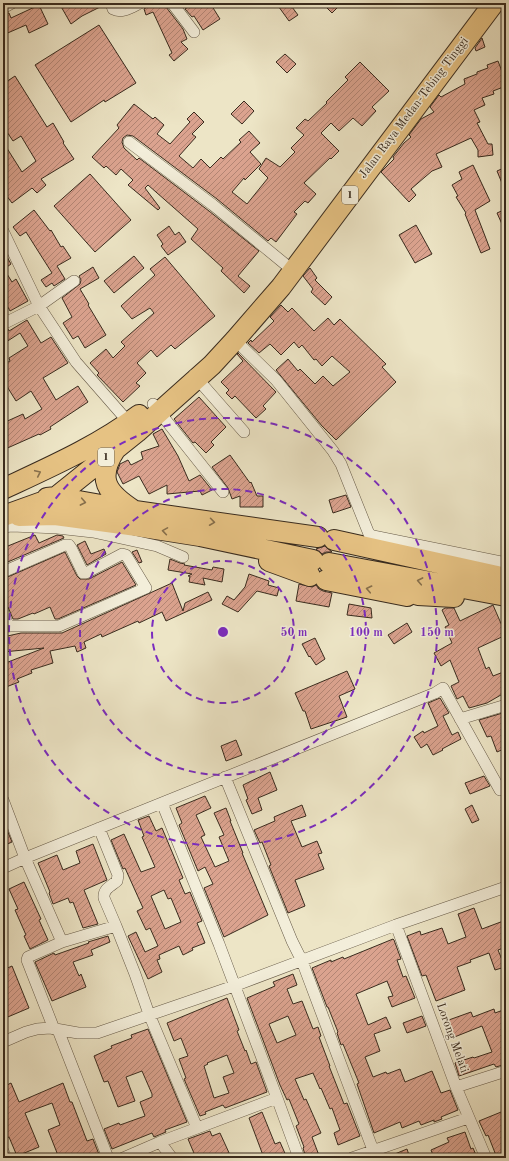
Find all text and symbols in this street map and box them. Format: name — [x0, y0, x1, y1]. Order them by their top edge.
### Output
street label: Jalan Raya Medan-Tebing Tinggi — [357, 35, 471, 181]
road number: 1 — [342, 186, 358, 204]
road number: 1 — [98, 448, 114, 466]
one-way arrow — [34, 470, 42, 478]
one-way arrow — [80, 497, 86, 505]
one-way arrow — [209, 517, 215, 526]
one-way arrow — [162, 527, 168, 536]
one-way arrow — [417, 577, 423, 585]
one-way arrow — [366, 585, 372, 593]
centre of rings — [216, 625, 230, 639]
text: 50 m — [281, 626, 308, 639]
text: 150 m — [420, 626, 454, 639]
text: 100 m — [349, 627, 383, 639]
street label: Lorong Melati — [434, 1001, 470, 1075]

